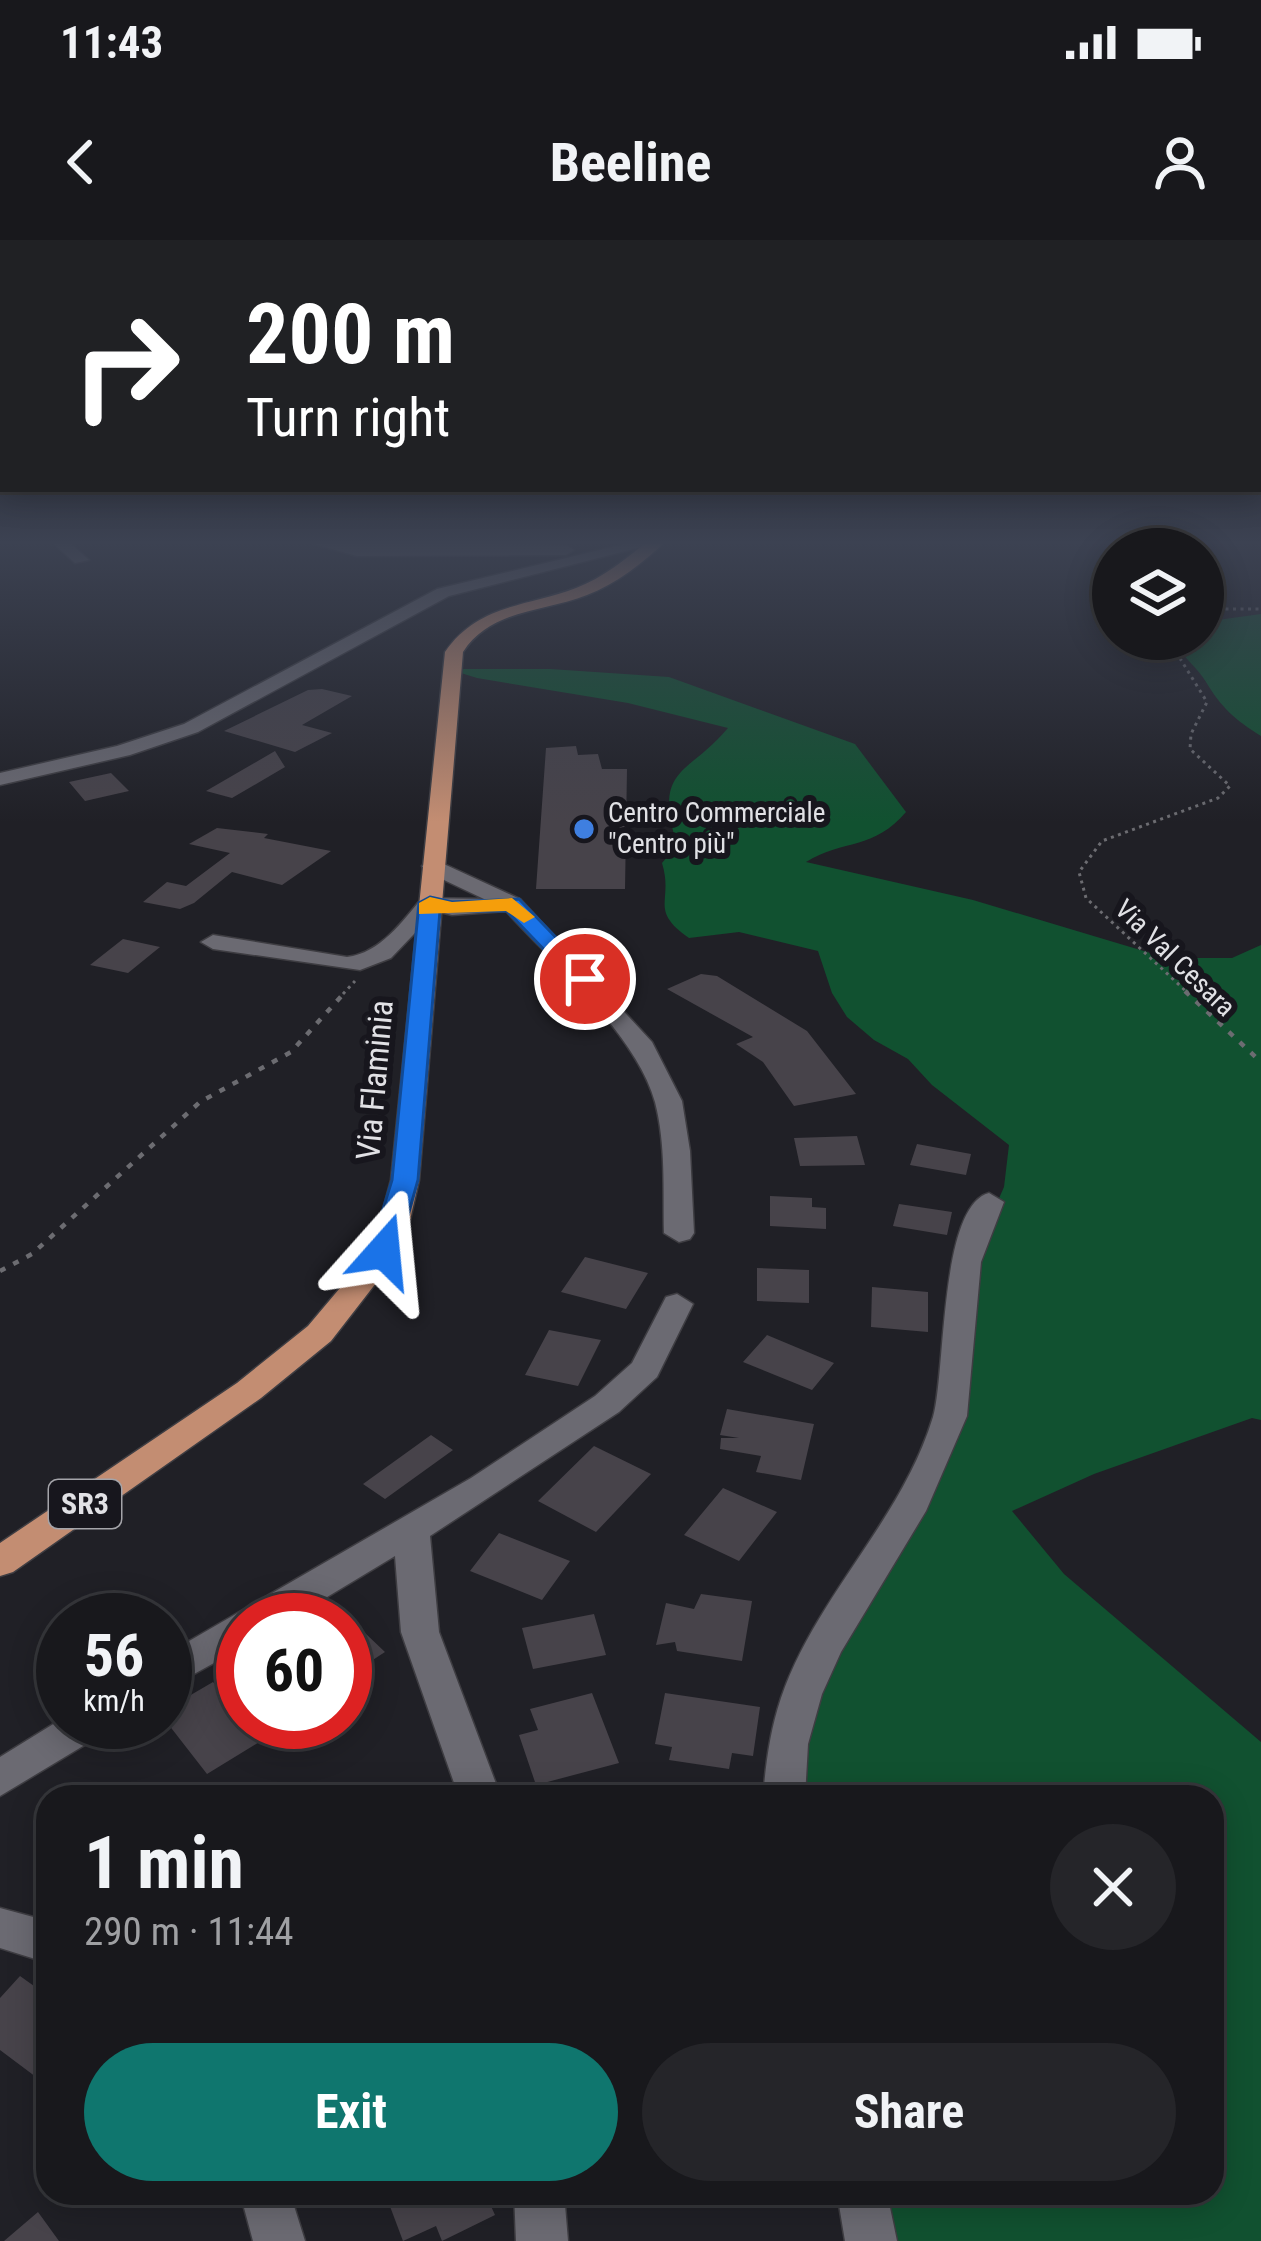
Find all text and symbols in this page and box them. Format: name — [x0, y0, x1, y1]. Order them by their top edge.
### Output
text: 11:43 — [60, 16, 163, 69]
icon: back — [48, 129, 114, 195]
icon: person — [1147, 129, 1213, 195]
text: Beeline — [550, 131, 711, 194]
text: 200 m — [246, 285, 455, 384]
icon: right — [48, 288, 204, 444]
text: Turn right — [246, 386, 450, 449]
map controls — [1092, 528, 1224, 660]
button: layers — [1092, 528, 1224, 660]
place label: Centro Commerciale "Centro più" — [608, 797, 825, 860]
marker: Centro Commerciale "Centro più" — [571, 816, 597, 842]
street label: Via Val Cesara — [1108, 893, 1242, 1023]
pin — [534, 928, 636, 1030]
icon: arrive — [552, 946, 618, 1012]
street label: Via Flaminia — [348, 998, 401, 1162]
position arrow — [321, 1188, 447, 1314]
road number: SR3 — [49, 1480, 121, 1528]
speed limit sign: 60 — [216, 1593, 372, 1749]
text: 56 — [84, 1620, 144, 1691]
text: km/h — [83, 1683, 145, 1718]
text: 1 min — [84, 1821, 244, 1906]
button: close — [1050, 1824, 1176, 1950]
text: 290 m · 11:44 — [84, 1909, 294, 1955]
button: Exit — [84, 2043, 618, 2181]
button: Share — [642, 2043, 1176, 2181]

